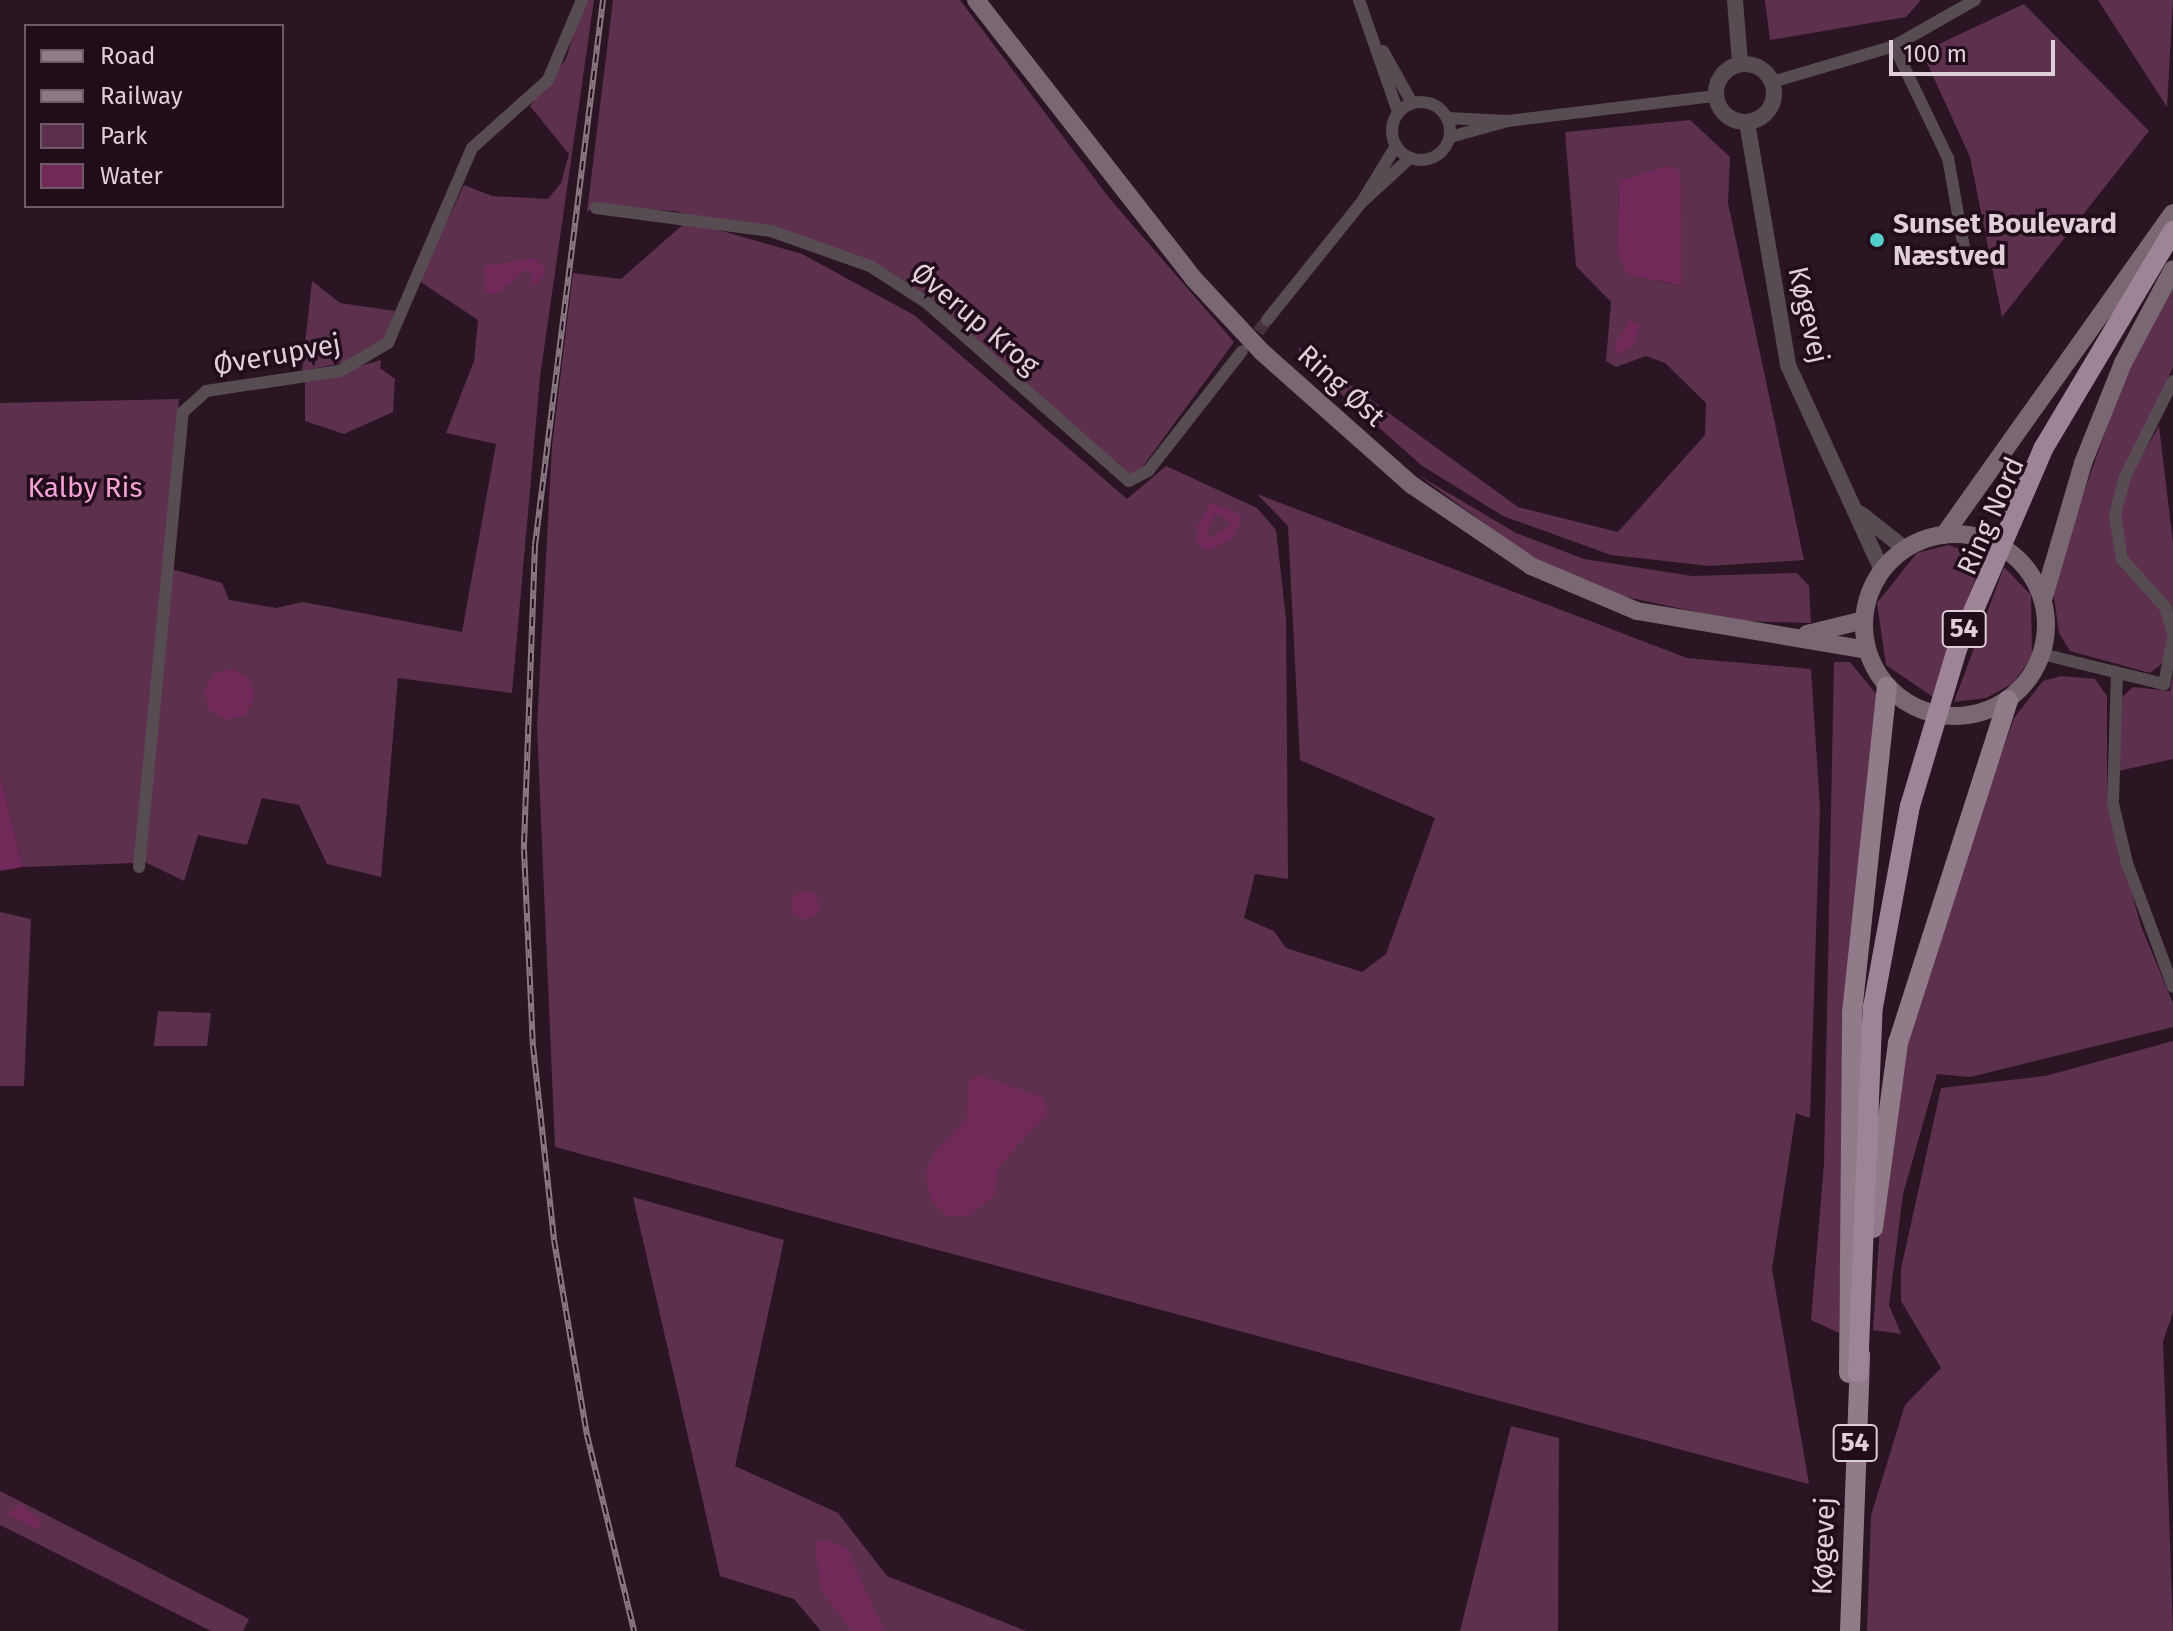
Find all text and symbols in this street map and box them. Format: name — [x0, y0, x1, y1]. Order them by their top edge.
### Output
legend — [24, 24, 284, 208]
scale bar — [1893, 24, 2059, 74]
text: 100 m — [1903, 40, 1967, 68]
text: Road — [100, 42, 155, 70]
text: Railway — [100, 82, 183, 110]
text: Park — [100, 122, 147, 150]
text: Water — [100, 162, 163, 190]
place label: Sunset Boulevard Næstved — [1893, 207, 2117, 273]
marker: Sunset Boulevard Næstved — [1868, 231, 1886, 249]
street label: Øverup Krog — [904, 256, 1046, 382]
street label: Køgevej — [1781, 263, 1835, 367]
street label: Øverupvej — [211, 327, 343, 383]
street label: Ring Øst — [1290, 338, 1392, 434]
street label: Ring Nord — [1950, 452, 2032, 580]
park label: Kalby Ris — [27, 471, 143, 505]
road number: 54 — [1940, 607, 1988, 651]
road number: 54 — [1831, 1421, 1879, 1465]
street label: Køgevej — [1805, 1496, 1843, 1596]

